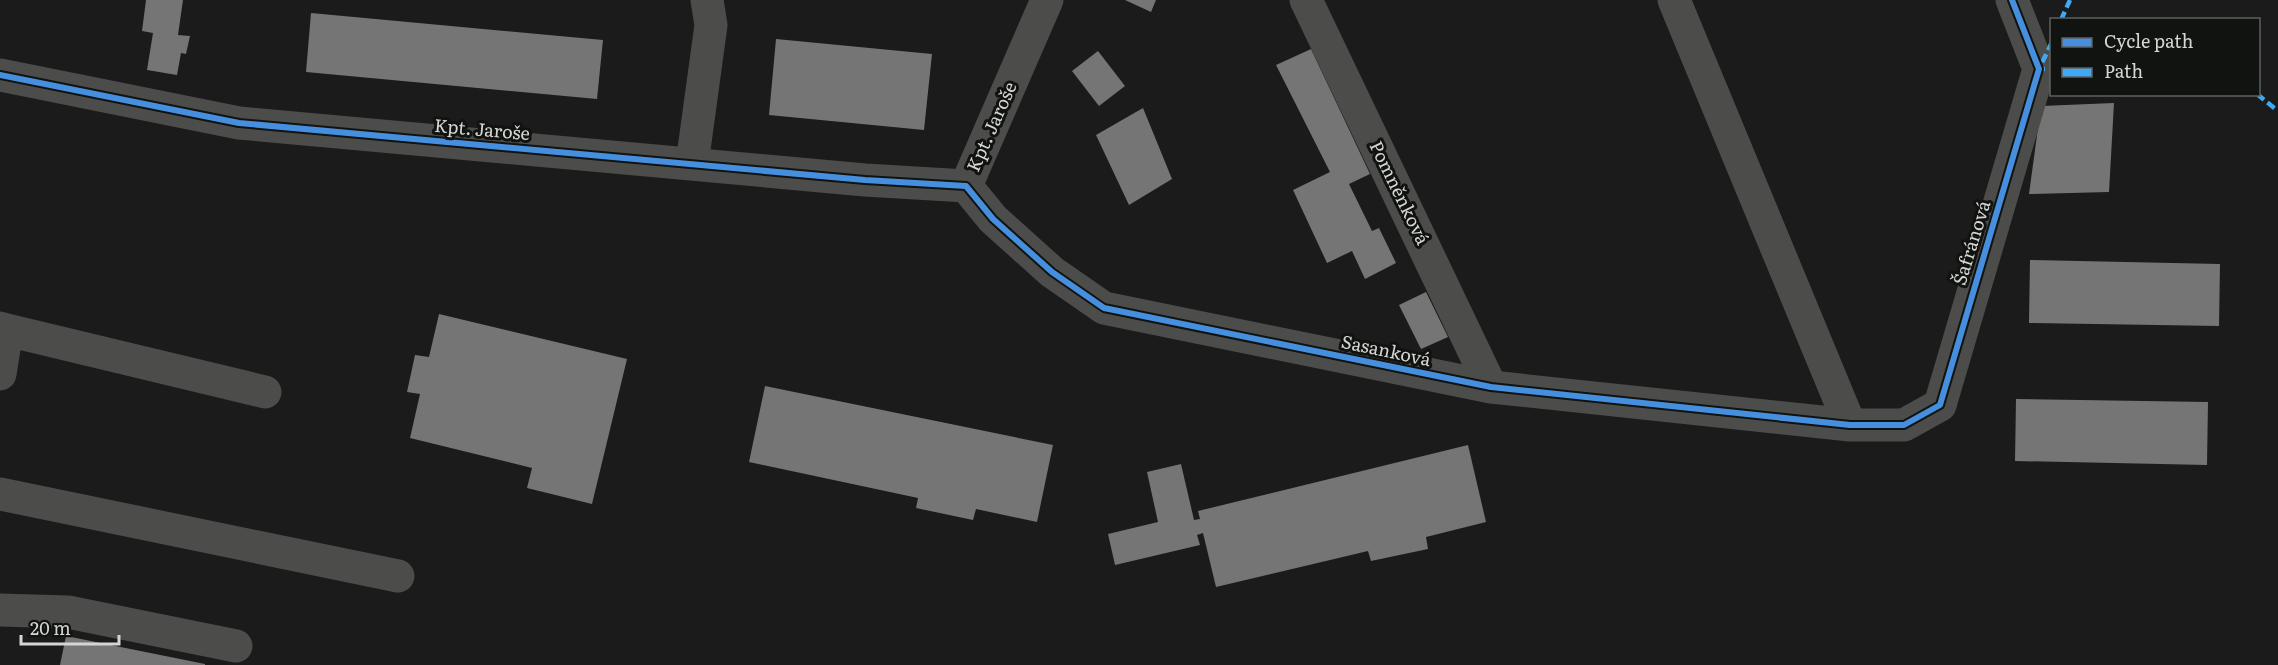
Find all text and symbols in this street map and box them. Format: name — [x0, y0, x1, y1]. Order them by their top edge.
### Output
legend — [2050, 18, 2260, 96]
text: Cycle path — [2104, 27, 2193, 54]
text: Path — [2104, 57, 2143, 84]
street label: Kpt. Jaroše — [959, 77, 1022, 176]
street label: Kpt. Jaroše — [433, 111, 531, 146]
street label: Pomněnková — [1364, 136, 1437, 249]
street label: Šafránová — [1945, 197, 1996, 288]
street label: Sasanková — [1339, 327, 1434, 372]
scale bar — [21, 608, 118, 646]
text: 20 m — [30, 614, 71, 641]

